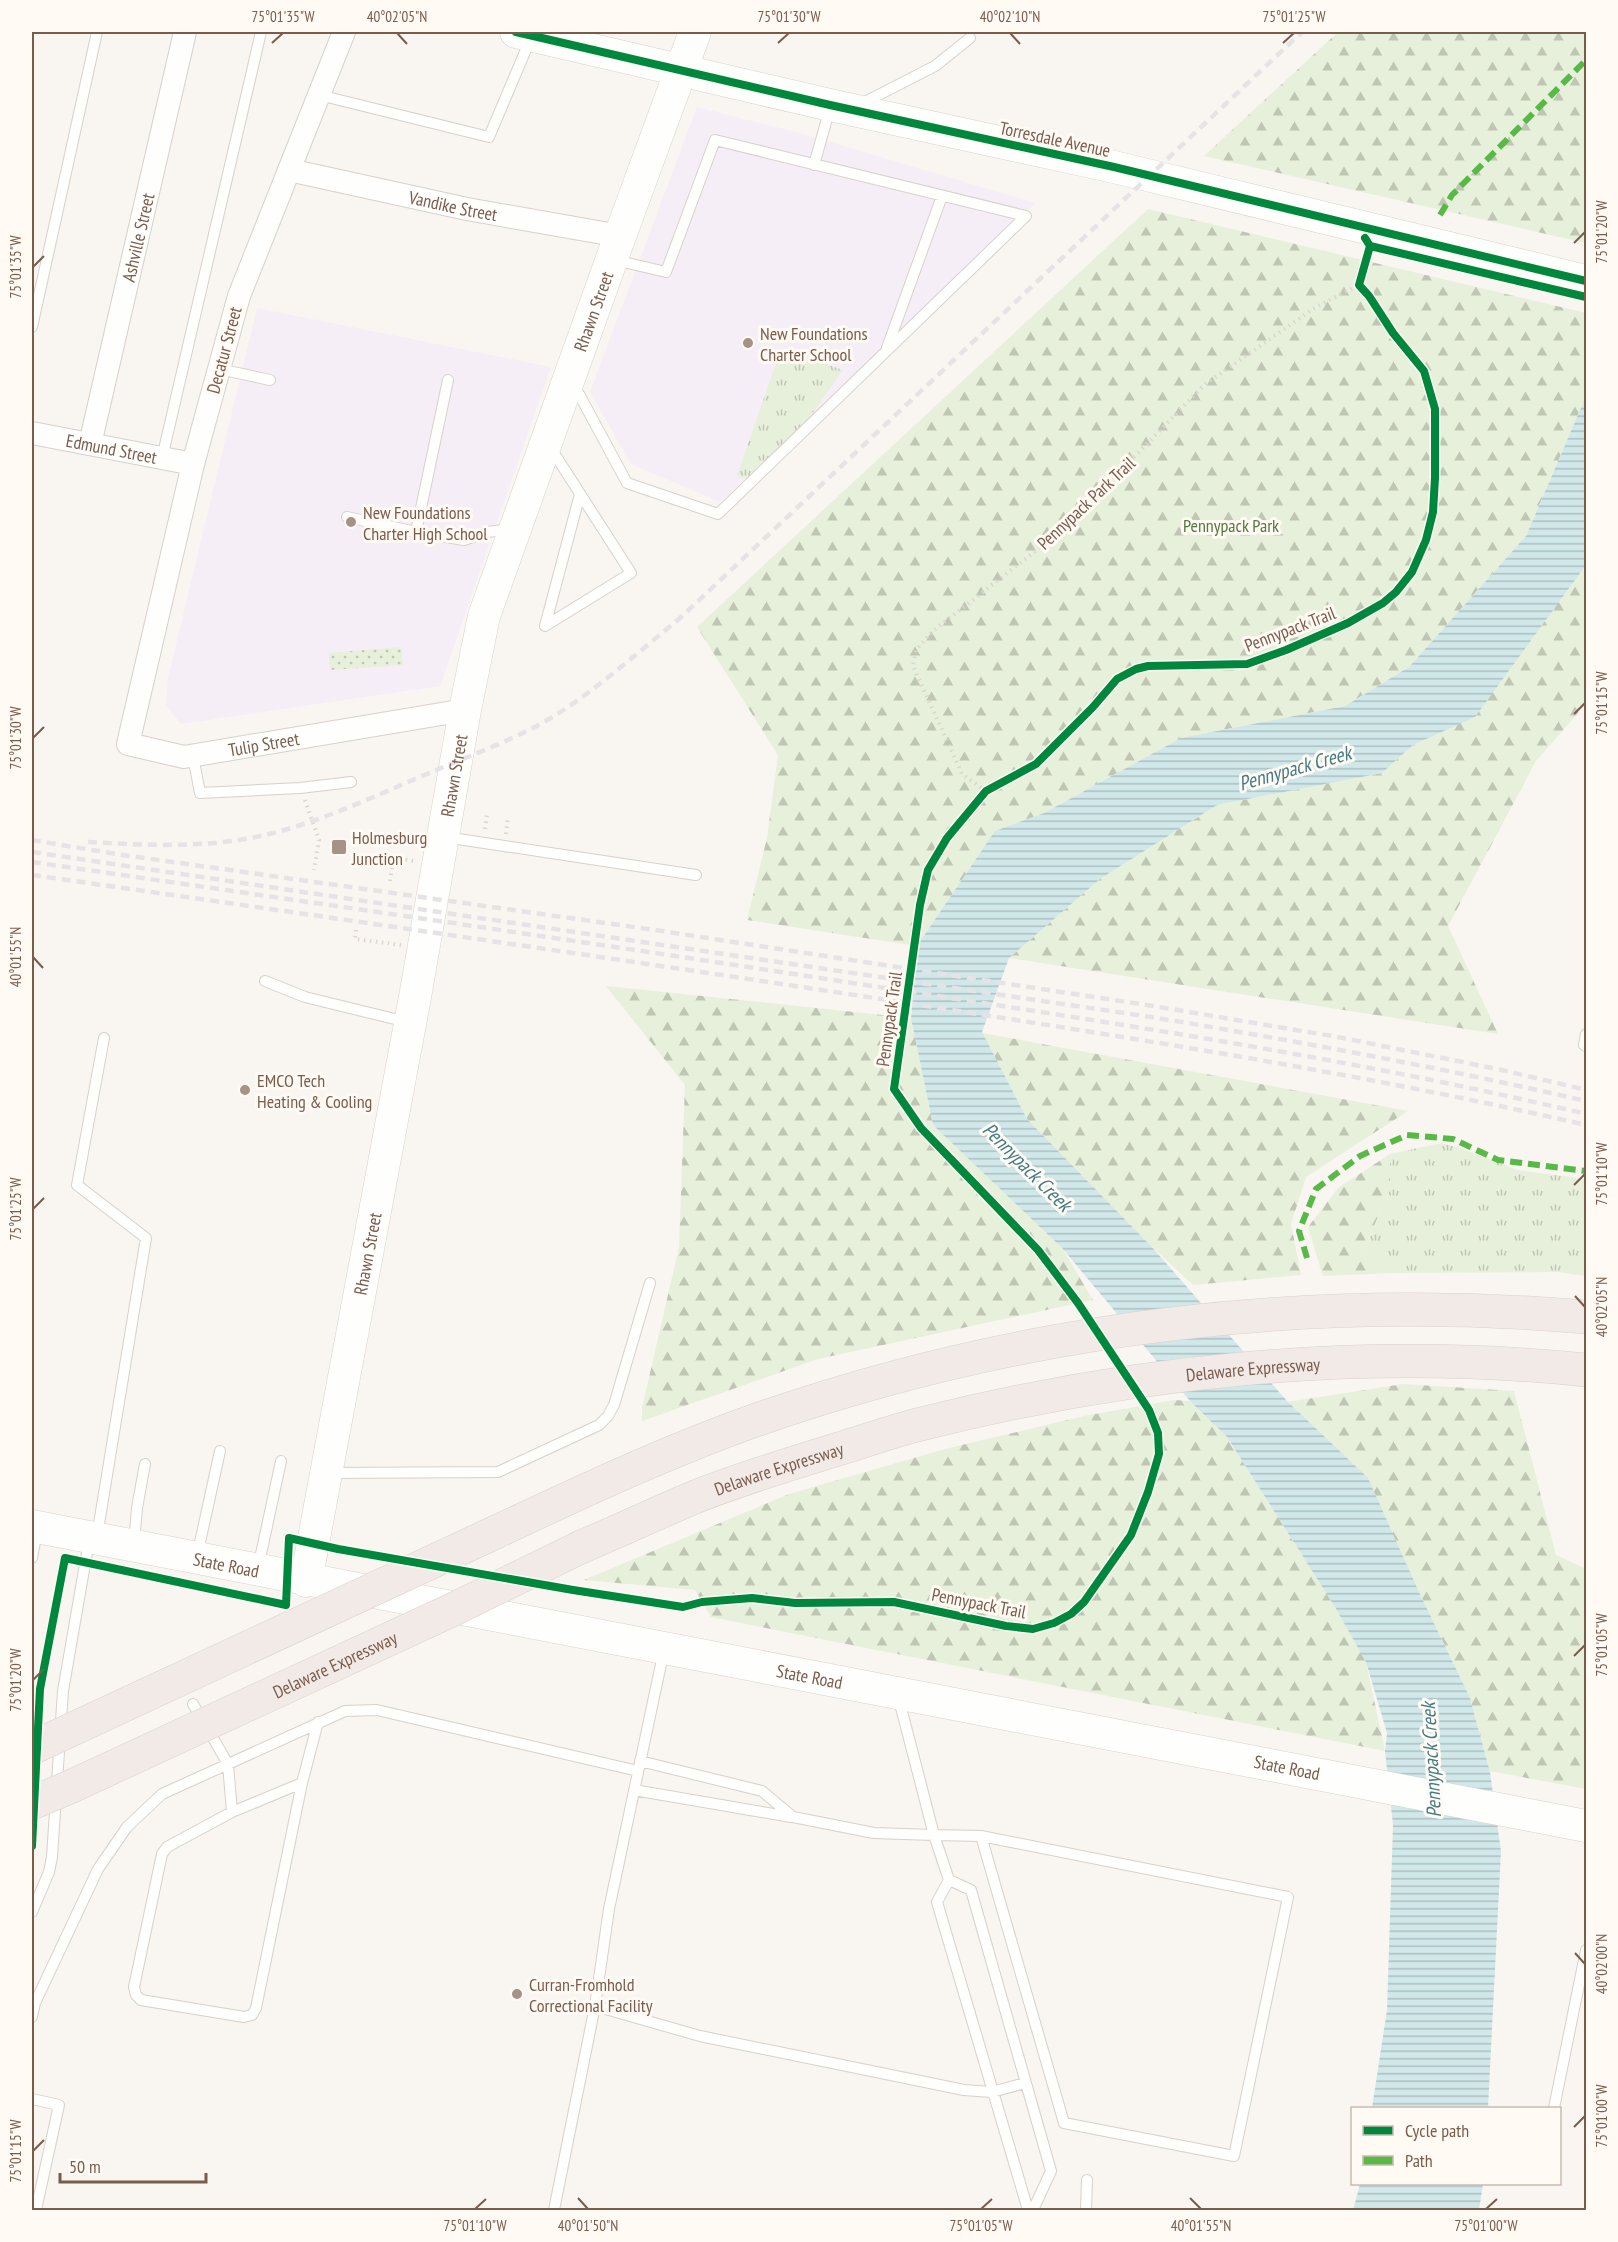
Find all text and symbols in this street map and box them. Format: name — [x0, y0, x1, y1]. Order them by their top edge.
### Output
text: 75°01'35"W — [251, 7, 315, 26]
text: 40°02'05"N — [367, 7, 427, 26]
text: 75°01'30"W — [757, 7, 821, 26]
text: 40°02'10"N — [980, 7, 1040, 26]
text: 75°01'25"W — [1262, 7, 1326, 26]
street label: Torresdale Avenue — [997, 116, 1113, 162]
street label: Vandike Street — [406, 185, 499, 226]
street label: Ashville Street — [116, 191, 159, 284]
text: 75°01'20"W — [1592, 200, 1611, 264]
text: 75°01'35"W — [6, 235, 25, 299]
street label: Rhawn Street — [568, 268, 618, 354]
street label: Decatur Street — [201, 304, 247, 396]
place label: New Foundations Charter School — [760, 322, 868, 366]
marker: New Foundations Charter School — [741, 336, 755, 350]
street label: Edmund Street — [64, 428, 159, 468]
street label: Pennypack Park Trail — [1032, 451, 1140, 554]
place label: New Foundations Charter High School — [363, 501, 488, 545]
park label: Pennypack Park — [1183, 514, 1279, 537]
marker: New Foundations Charter High School — [344, 515, 358, 529]
street label: Pennypack Trail — [1241, 601, 1340, 657]
text: 75°01'15"W — [1592, 671, 1611, 735]
text: 75°01'30"W — [6, 706, 25, 770]
street label: Tulip Street — [227, 726, 301, 761]
street label: Rhawn Street — [435, 732, 472, 818]
water label: Pennypack Creek — [1236, 739, 1356, 796]
place label: Holmesburg Junction — [351, 826, 427, 870]
marker: Holmesburg Junction — [330, 838, 348, 856]
text: 40°01'55"N — [6, 927, 25, 987]
street label: Pennypack Trail — [871, 969, 907, 1068]
place label: EMCO Tech Heating & Cooling — [257, 1069, 372, 1113]
marker: EMCO Tech Heating & Cooling — [238, 1083, 252, 1097]
water label: Pennypack Creek — [977, 1117, 1079, 1219]
text: 75°01'10"W — [1592, 1142, 1611, 1206]
text: 75°01'25"W — [6, 1177, 25, 1241]
street label: Rhawn Street — [348, 1210, 386, 1297]
text: 40°02'05"N — [1592, 1277, 1611, 1337]
street label: Delaware Expressway — [1185, 1352, 1321, 1386]
street label: Delaware Expressway — [711, 1437, 846, 1500]
street label: State Road — [191, 1547, 261, 1582]
street label: Pennypack Trail — [930, 1583, 1029, 1624]
text: 75°01'05"W — [1592, 1613, 1611, 1677]
street label: Delaware Expressway — [269, 1625, 401, 1703]
text: 75°01'20"W — [6, 1648, 25, 1712]
street label: State Road — [775, 1659, 845, 1694]
water label: Pennypack Creek — [1415, 1699, 1447, 1818]
street label: State Road — [1252, 1749, 1322, 1785]
text: 40°02'00"N — [1592, 1934, 1611, 1994]
place label: Curran-Fromhold Correctional Facility — [529, 1973, 653, 2017]
marker: Curran-Fromhold Correctional Facility — [510, 1987, 524, 2001]
text: 75°01'00"W — [1592, 2084, 1611, 2148]
legend — [1351, 2107, 1561, 2185]
text: 75°01'15"W — [6, 2119, 25, 2183]
text: Cycle path — [1405, 2119, 1469, 2142]
scale bar — [60, 2146, 206, 2184]
text: Path — [1405, 2149, 1433, 2172]
text: 50 m — [69, 2155, 101, 2178]
text: 75°01'10"W — [443, 2216, 507, 2235]
text: 40°01'50"N — [558, 2216, 618, 2235]
text: 75°01'05"W — [949, 2216, 1013, 2235]
text: 40°01'55"N — [1171, 2216, 1231, 2235]
text: 75°01'00"W — [1454, 2216, 1518, 2235]

